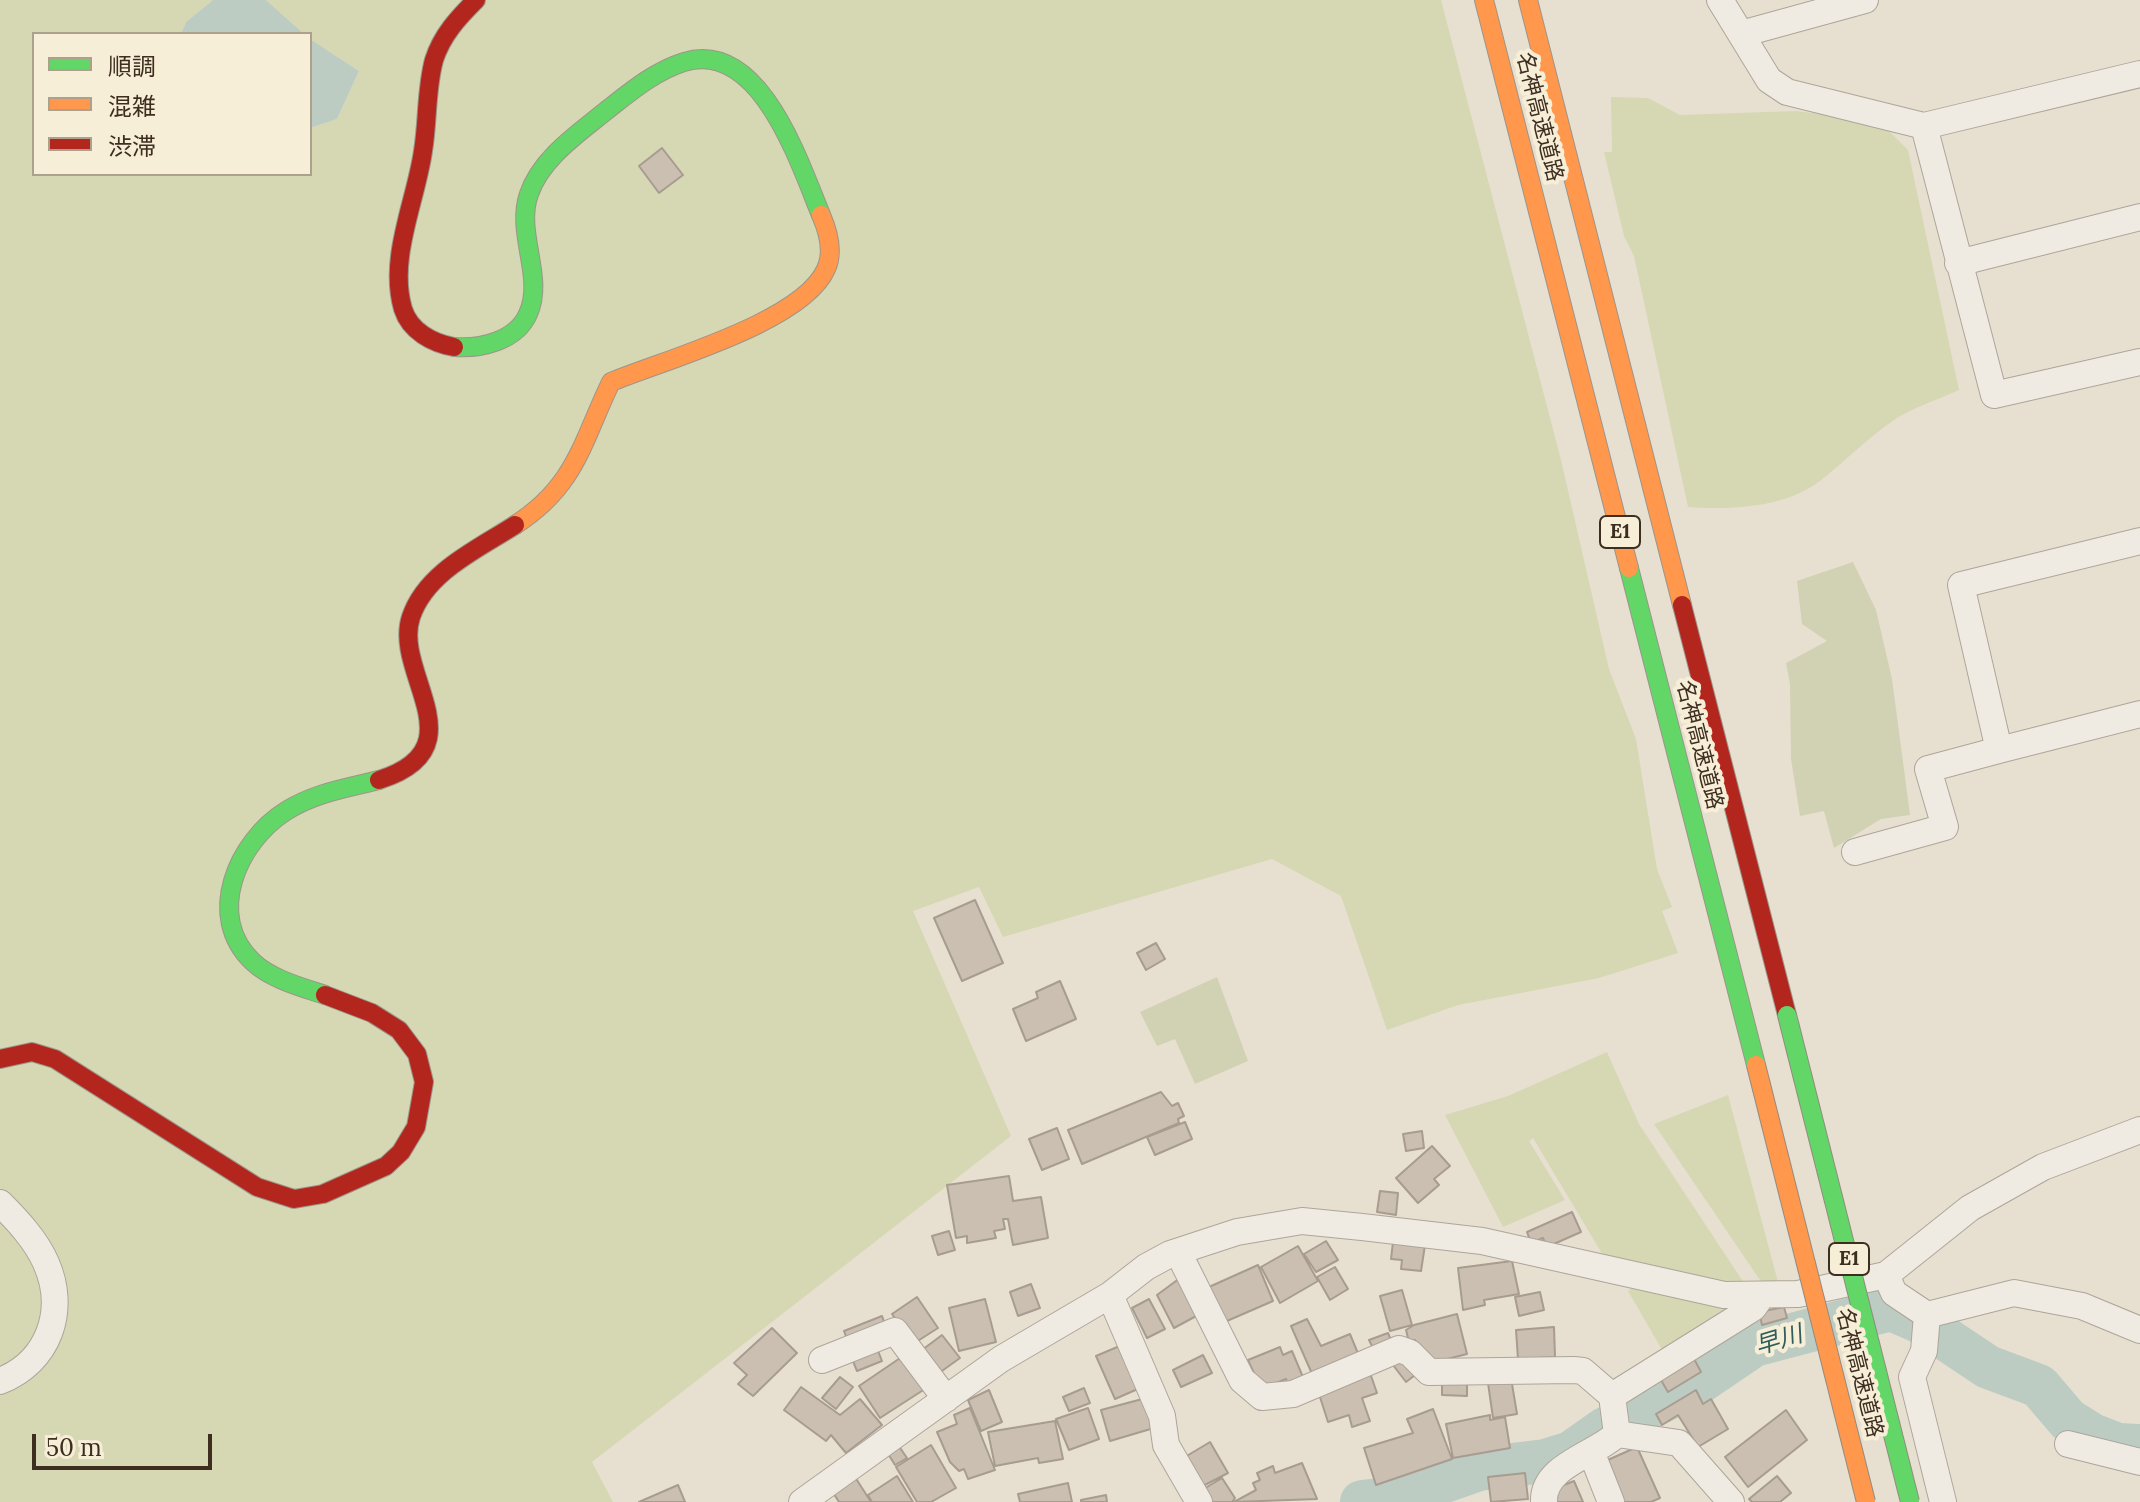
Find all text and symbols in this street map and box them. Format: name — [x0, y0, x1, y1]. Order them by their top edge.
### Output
legend — [32, 32, 312, 176]
street label: 名神高速道路 — [1510, 50, 1568, 184]
text: 順調 — [108, 51, 156, 82]
text: 混雑 — [108, 91, 156, 122]
text: 渋滞 — [108, 131, 156, 162]
road number: E1 — [1600, 516, 1640, 548]
street label: 名神高速道路 — [1670, 678, 1728, 812]
road number: E1 — [1829, 1243, 1869, 1275]
street label: 名神高速道路 — [1830, 1306, 1888, 1440]
water label: 早川 — [1752, 1320, 1806, 1362]
scale bar — [36, 1418, 216, 1468]
text: 50 m — [46, 1432, 102, 1463]

